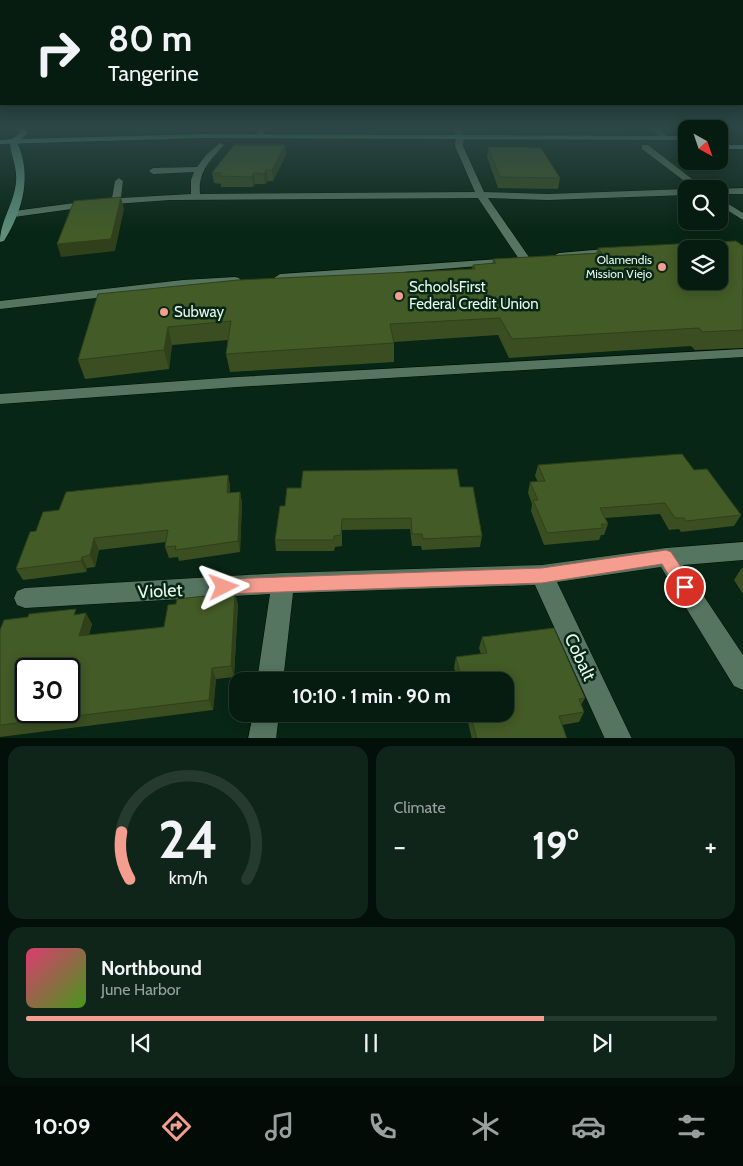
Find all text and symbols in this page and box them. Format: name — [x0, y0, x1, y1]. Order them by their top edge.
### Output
text: 80 m — [108, 17, 192, 60]
icon: right — [25, 20, 90, 85]
text: Tangerine — [108, 60, 199, 87]
north arrow — [678, 120, 728, 170]
map controls — [678, 120, 728, 290]
button: search — [678, 180, 728, 230]
button: layers — [678, 240, 728, 290]
place label: Olamendis Mission Viejo — [586, 252, 652, 281]
marker: Olamendis Mission Viejo — [656, 261, 668, 273]
place label: SchoolsFirst Federal Credit Union — [409, 278, 539, 313]
marker: SchoolsFirst Federal Credit Union — [393, 290, 405, 302]
place label: Subway — [174, 303, 224, 321]
marker: Subway — [158, 306, 170, 318]
position arrow — [197, 560, 249, 612]
pin — [664, 566, 706, 608]
icon: arrive — [671, 573, 699, 601]
street label: Violet — [137, 579, 183, 603]
street label: Cobalt — [560, 630, 600, 684]
speed limit sign: 30 — [15, 658, 80, 723]
text: 10:10 · 1 min · 90 m — [292, 685, 451, 708]
text: Climate — [394, 798, 446, 817]
text: 24 — [158, 808, 218, 871]
text: 19° — [532, 822, 578, 869]
text: − — [394, 829, 406, 863]
text: + — [705, 829, 717, 863]
text: km/h — [168, 867, 207, 888]
text: Northbound — [101, 957, 202, 980]
text: June Harbor — [101, 980, 181, 999]
icon: previous — [127, 1029, 155, 1057]
icon: pause — [357, 1029, 385, 1057]
icon: next — [588, 1029, 616, 1057]
icon: directions — [159, 1109, 194, 1144]
icon: music — [262, 1109, 297, 1144]
icon: phone — [365, 1109, 400, 1144]
icon: climate — [468, 1109, 503, 1144]
icon: car — [571, 1109, 606, 1144]
icon: filters — [674, 1109, 709, 1144]
text: 10:09 — [34, 1113, 90, 1140]

